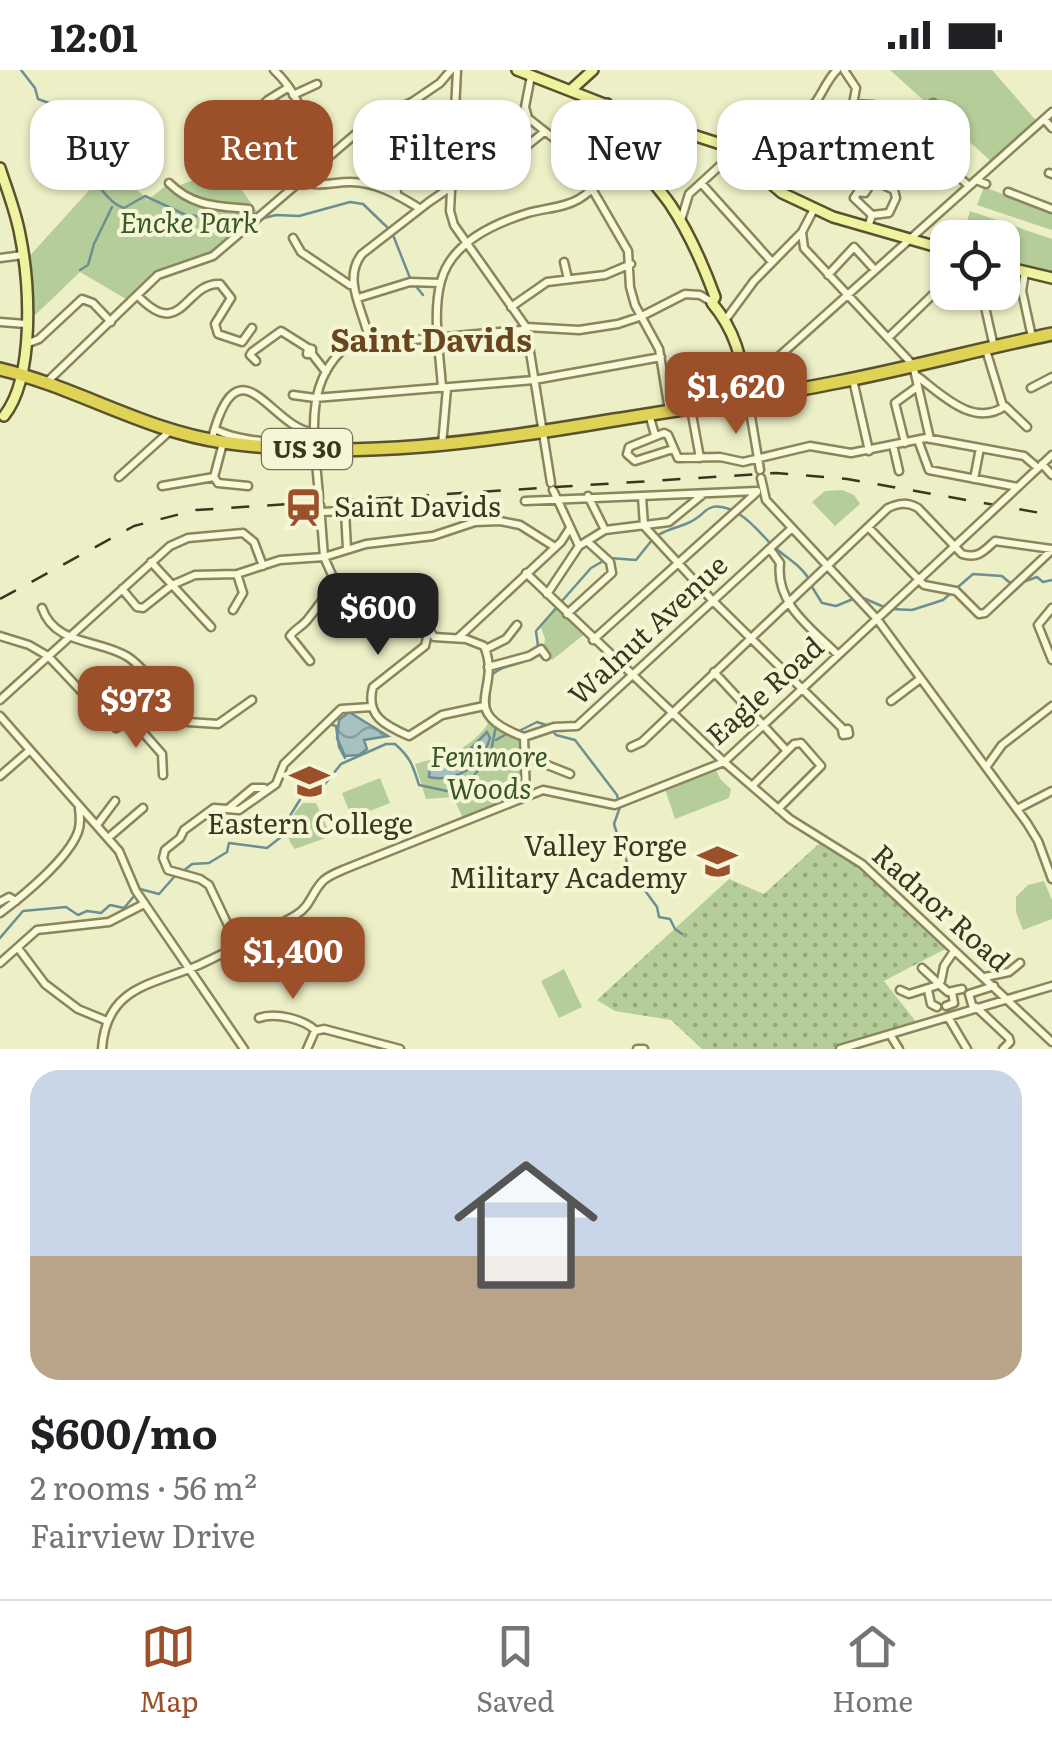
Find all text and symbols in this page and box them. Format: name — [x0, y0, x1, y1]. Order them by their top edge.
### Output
text: 12:01 — [50, 7, 138, 64]
chip: Buy — [30, 100, 164, 190]
chip: Rent — [184, 100, 333, 190]
chip: Filters — [353, 100, 531, 190]
chip: New — [551, 100, 697, 190]
chip: Apartment — [717, 100, 970, 190]
park label: Encke Park — [120, 200, 259, 242]
map controls — [930, 220, 1020, 310]
button: locate — [930, 220, 1020, 310]
district label: Saint Davids — [330, 314, 532, 362]
pin: $1,620 — [655, 352, 817, 437]
text: $1,620 — [687, 360, 785, 408]
road number: US 30 — [262, 429, 352, 469]
place label: Saint Davids — [334, 484, 501, 526]
station icon: Saint Davids — [283, 486, 325, 528]
street label: Walnut Avenue — [558, 543, 736, 714]
pin: $600 — [319, 573, 437, 658]
text: $600 — [339, 581, 417, 629]
street label: Eagle Road — [696, 625, 832, 754]
pin: $973 — [77, 666, 195, 751]
text: $973 — [100, 674, 172, 722]
park label: Fenimore Woods — [430, 734, 548, 808]
school or university icon: Eastern College — [289, 761, 331, 803]
place label: Eastern College — [207, 801, 413, 843]
place label: Valley Forge Military Academy — [449, 823, 688, 897]
street label: Radnor Road — [864, 833, 1021, 980]
school or university icon: Valley Forge Military Academy — [696, 841, 738, 883]
pin: $1,400 — [212, 917, 374, 1002]
text: $1,400 — [243, 925, 343, 973]
icon: home — [436, 1135, 616, 1315]
text: $600/mo — [30, 1400, 218, 1462]
text: 2 rooms · 56 m² — [30, 1462, 257, 1510]
text: Fairview Drive — [30, 1510, 255, 1558]
tab: Map — [139, 1619, 199, 1721]
tab: Saved — [476, 1619, 554, 1721]
tab: Home — [832, 1619, 913, 1721]

